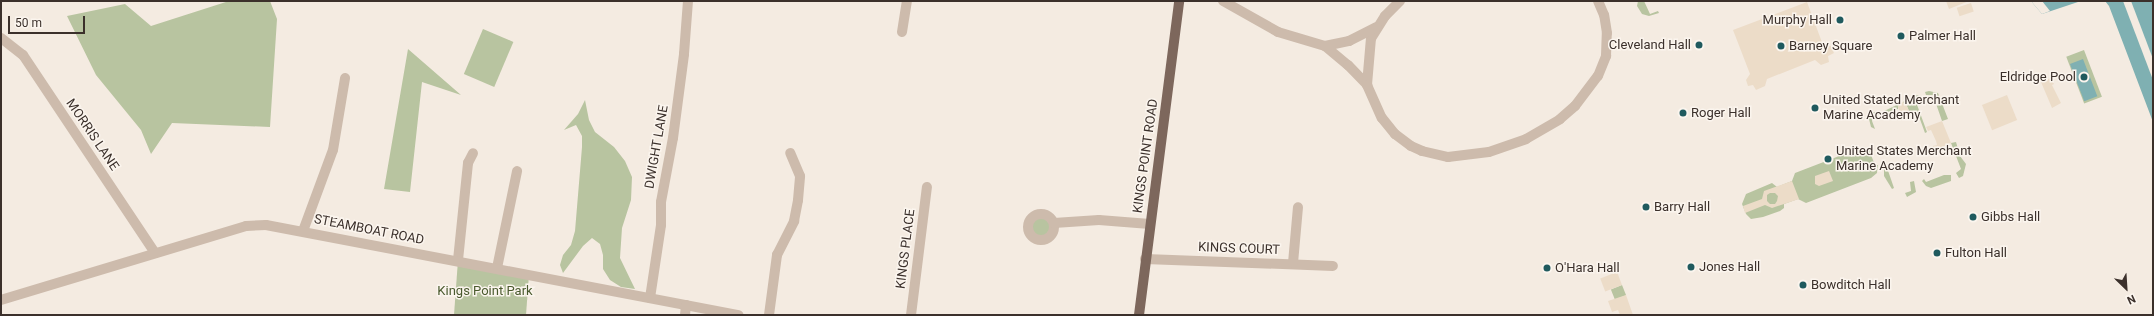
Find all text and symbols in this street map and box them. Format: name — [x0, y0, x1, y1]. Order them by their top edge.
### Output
scale bar — [10, 8, 87, 34]
place label: Murphy Hall — [1763, 12, 1832, 28]
marker: Murphy Hall — [1835, 15, 1845, 25]
text: 50 m — [15, 16, 42, 30]
place label: Palmer Hall — [1909, 28, 1976, 44]
marker: Palmer Hall — [1896, 31, 1906, 41]
place label: Cleveland Hall — [1609, 37, 1691, 53]
place label: Barney Square — [1789, 38, 1872, 54]
marker: Cleveland Hall — [1694, 40, 1704, 50]
marker: Barney Square — [1776, 41, 1786, 51]
place label: Eldridge Pool — [2000, 69, 2076, 85]
marker: Eldridge Pool — [2079, 72, 2089, 82]
place label: United Stated Merchant Marine Academy — [1823, 93, 1959, 124]
street label: MORRIS LANE — [62, 96, 122, 174]
street label: KINGS POINT ROAD — [1130, 98, 1162, 214]
marker: United Stated Merchant Marine Academy — [1810, 103, 1820, 113]
street label: DWIGHT LANE — [642, 104, 672, 190]
place label: Roger Hall — [1691, 105, 1751, 121]
marker: Roger Hall — [1678, 108, 1688, 118]
place label: United States Merchant Marine Academy — [1836, 144, 1972, 175]
marker: United States Merchant Marine Academy — [1823, 154, 1833, 164]
place label: Barry Hall — [1654, 199, 1710, 215]
marker: Barry Hall — [1641, 202, 1651, 212]
street label: KINGS PLACE — [893, 208, 919, 290]
place label: Gibbs Hall — [1981, 209, 2040, 225]
street label: STEAMBOAT ROAD — [313, 212, 425, 248]
marker: Gibbs Hall — [1968, 212, 1978, 222]
street label: KINGS COURT — [1198, 240, 1280, 258]
place label: Fulton Hall — [1945, 245, 2007, 261]
marker: Fulton Hall — [1932, 248, 1942, 258]
place label: Jones Hall — [1699, 259, 1760, 275]
place label: O'Hara Hall — [1555, 260, 1620, 276]
marker: Jones Hall — [1686, 262, 1696, 272]
marker: O'Hara Hall — [1542, 263, 1552, 273]
north arrow — [2106, 268, 2146, 308]
place label: Bowditch Hall — [1811, 277, 1891, 293]
marker: Bowditch Hall — [1798, 280, 1808, 290]
park label: Kings Point Park — [437, 283, 533, 299]
text: N — [2125, 292, 2138, 307]

